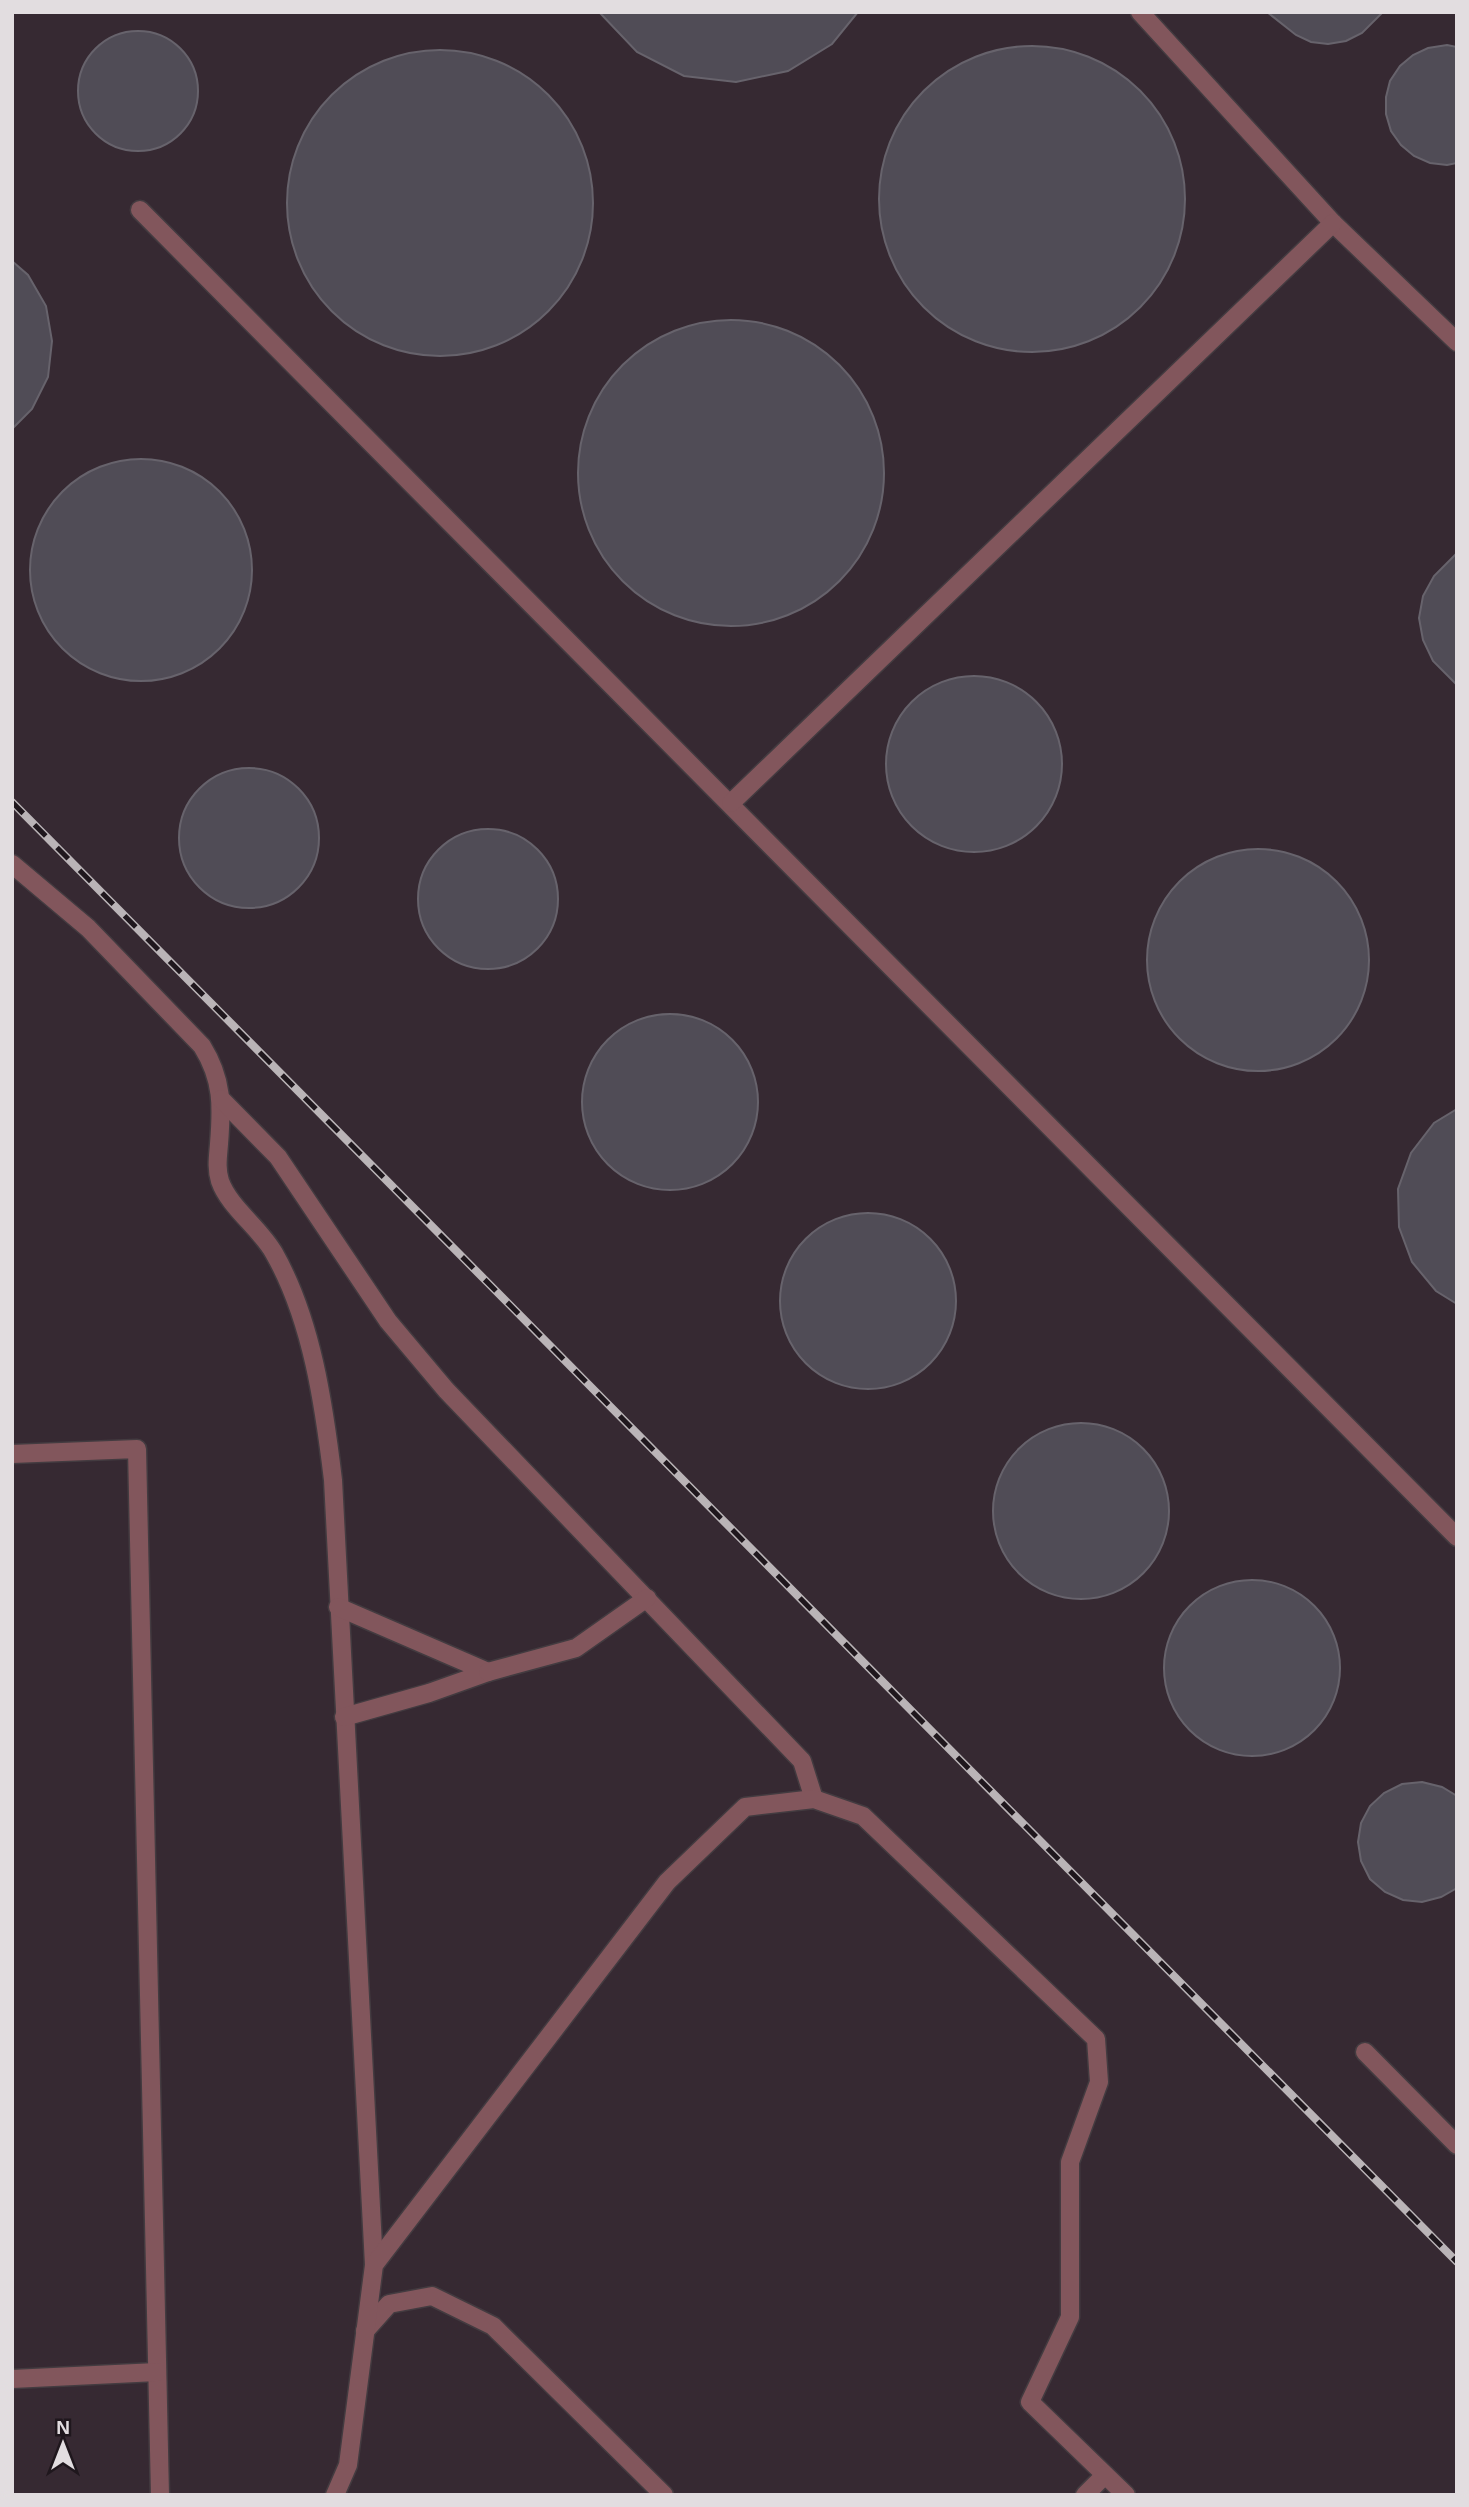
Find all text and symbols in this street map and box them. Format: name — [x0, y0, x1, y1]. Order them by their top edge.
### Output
north arrow — [28, 2409, 98, 2479]
text: N — [56, 2417, 70, 2438]

